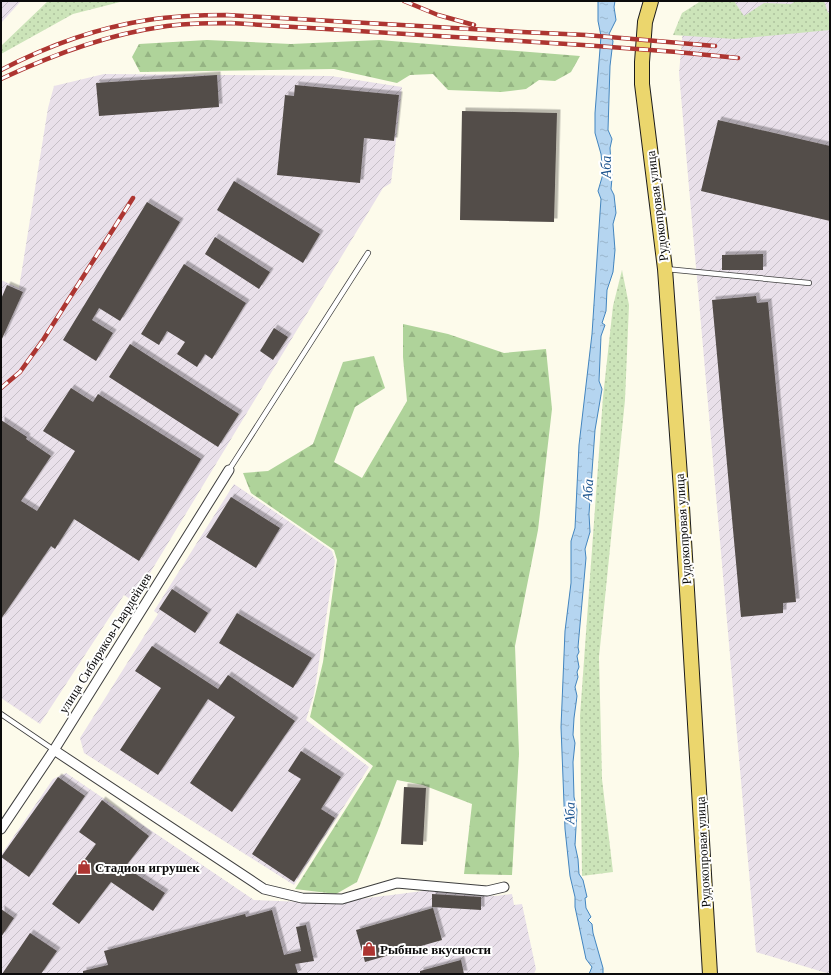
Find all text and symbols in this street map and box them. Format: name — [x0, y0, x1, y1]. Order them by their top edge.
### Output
street label: Рудокопровая улица — [643, 150, 671, 262]
water label: Аба — [599, 156, 614, 179]
street label: Рудокопровая улица — [672, 473, 694, 585]
water label: Аба — [580, 478, 596, 503]
street label: улица Сибиряков-Гвардейцев — [55, 570, 155, 716]
street label: Рудокопровая улица — [693, 796, 713, 908]
water label: Аба — [562, 802, 578, 825]
shop icon: Стадион игрушек — [76, 859, 92, 875]
place label: Стадион игрушек — [95, 860, 200, 875]
shop icon: Рыбные вкусности — [361, 941, 377, 957]
place label: Рыбные вкусности — [380, 942, 492, 957]

